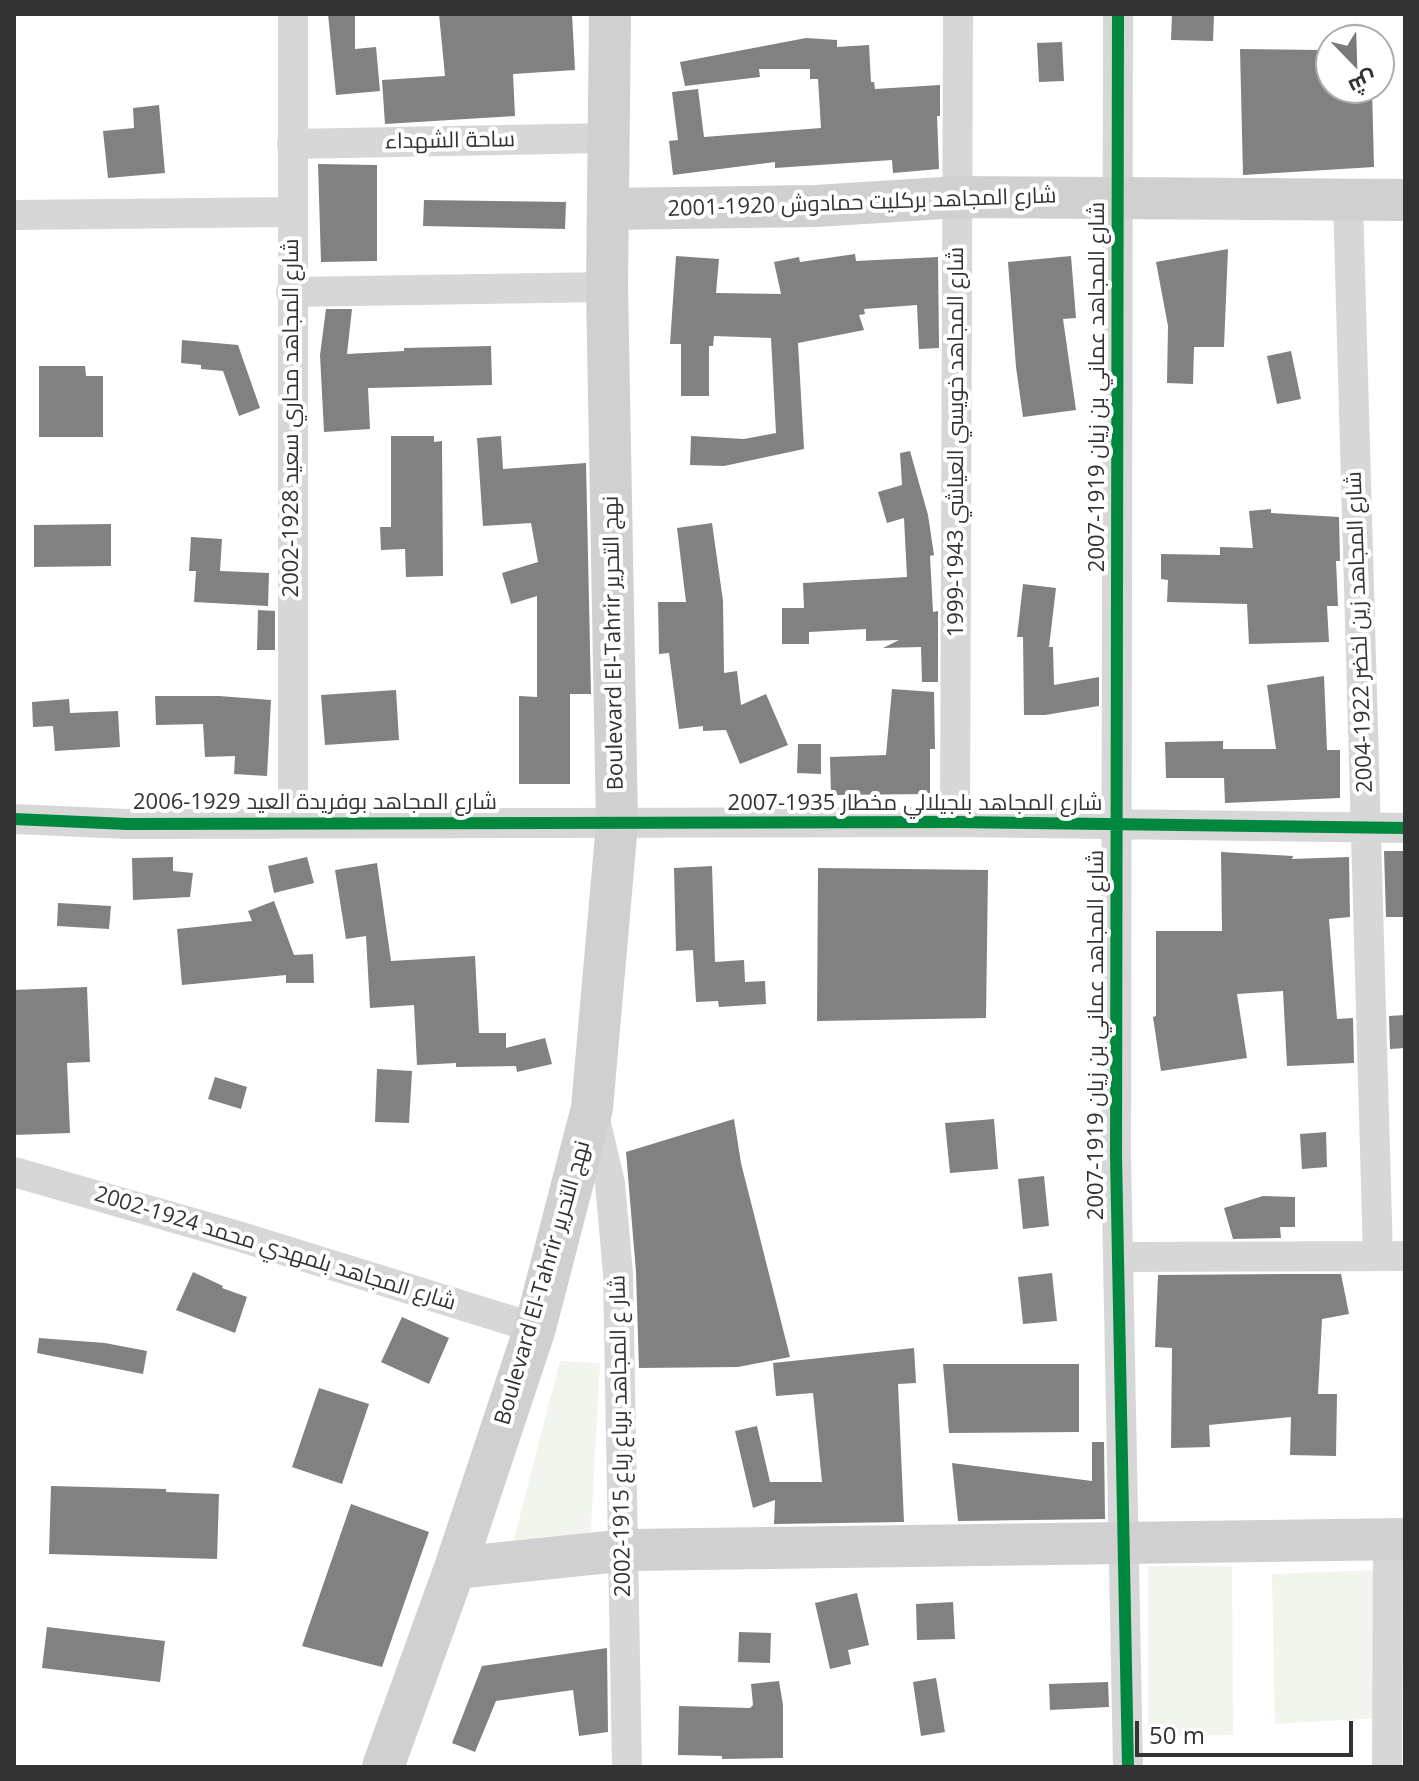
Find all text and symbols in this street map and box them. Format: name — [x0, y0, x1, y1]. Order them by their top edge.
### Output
north arrow — [1315, 24, 1395, 104]
text: ش — [1345, 65, 1382, 104]
street label: ساحة الشهداء — [385, 127, 515, 155]
street label: شارع المجاهد بركليت حمادوش 1920-2001 — [667, 183, 1057, 223]
street label: شارع المجاهد عماني بن زيان 1919-2007 — [1085, 202, 1111, 572]
street label: شارع المجاهد محاري سعيد 1928-2002 — [279, 239, 305, 597]
street label: شارع المجاهد خويسي العياشي 1943-1999 — [944, 247, 970, 637]
street label: شارع المجاهد زين لخضر 1922-2004 — [1341, 471, 1379, 793]
street label: Boulevard El-Tahrir نهج التحرير — [598, 495, 630, 791]
street label: شارع المجاهد بوفريدة العيد 1929-2006 — [133, 790, 497, 816]
street label: شارع المجاهد بلجيلالي مخطار 1935-2007 — [728, 791, 1102, 817]
street label: شارع المجاهد عماني بن زيان 1919-2007 — [1084, 850, 1110, 1220]
street label: Boulevard El-Tahrir نهج التحرير — [490, 1138, 596, 1428]
street label: شارع المجاهد بلمهدي محمد 1924-2002 — [91, 1181, 459, 1317]
street label: شار ع المجاهد برباع رباع 1915-2002 — [605, 1275, 637, 1597]
scale bar — [1139, 1705, 1357, 1755]
text: 50 m — [1149, 1718, 1205, 1751]

